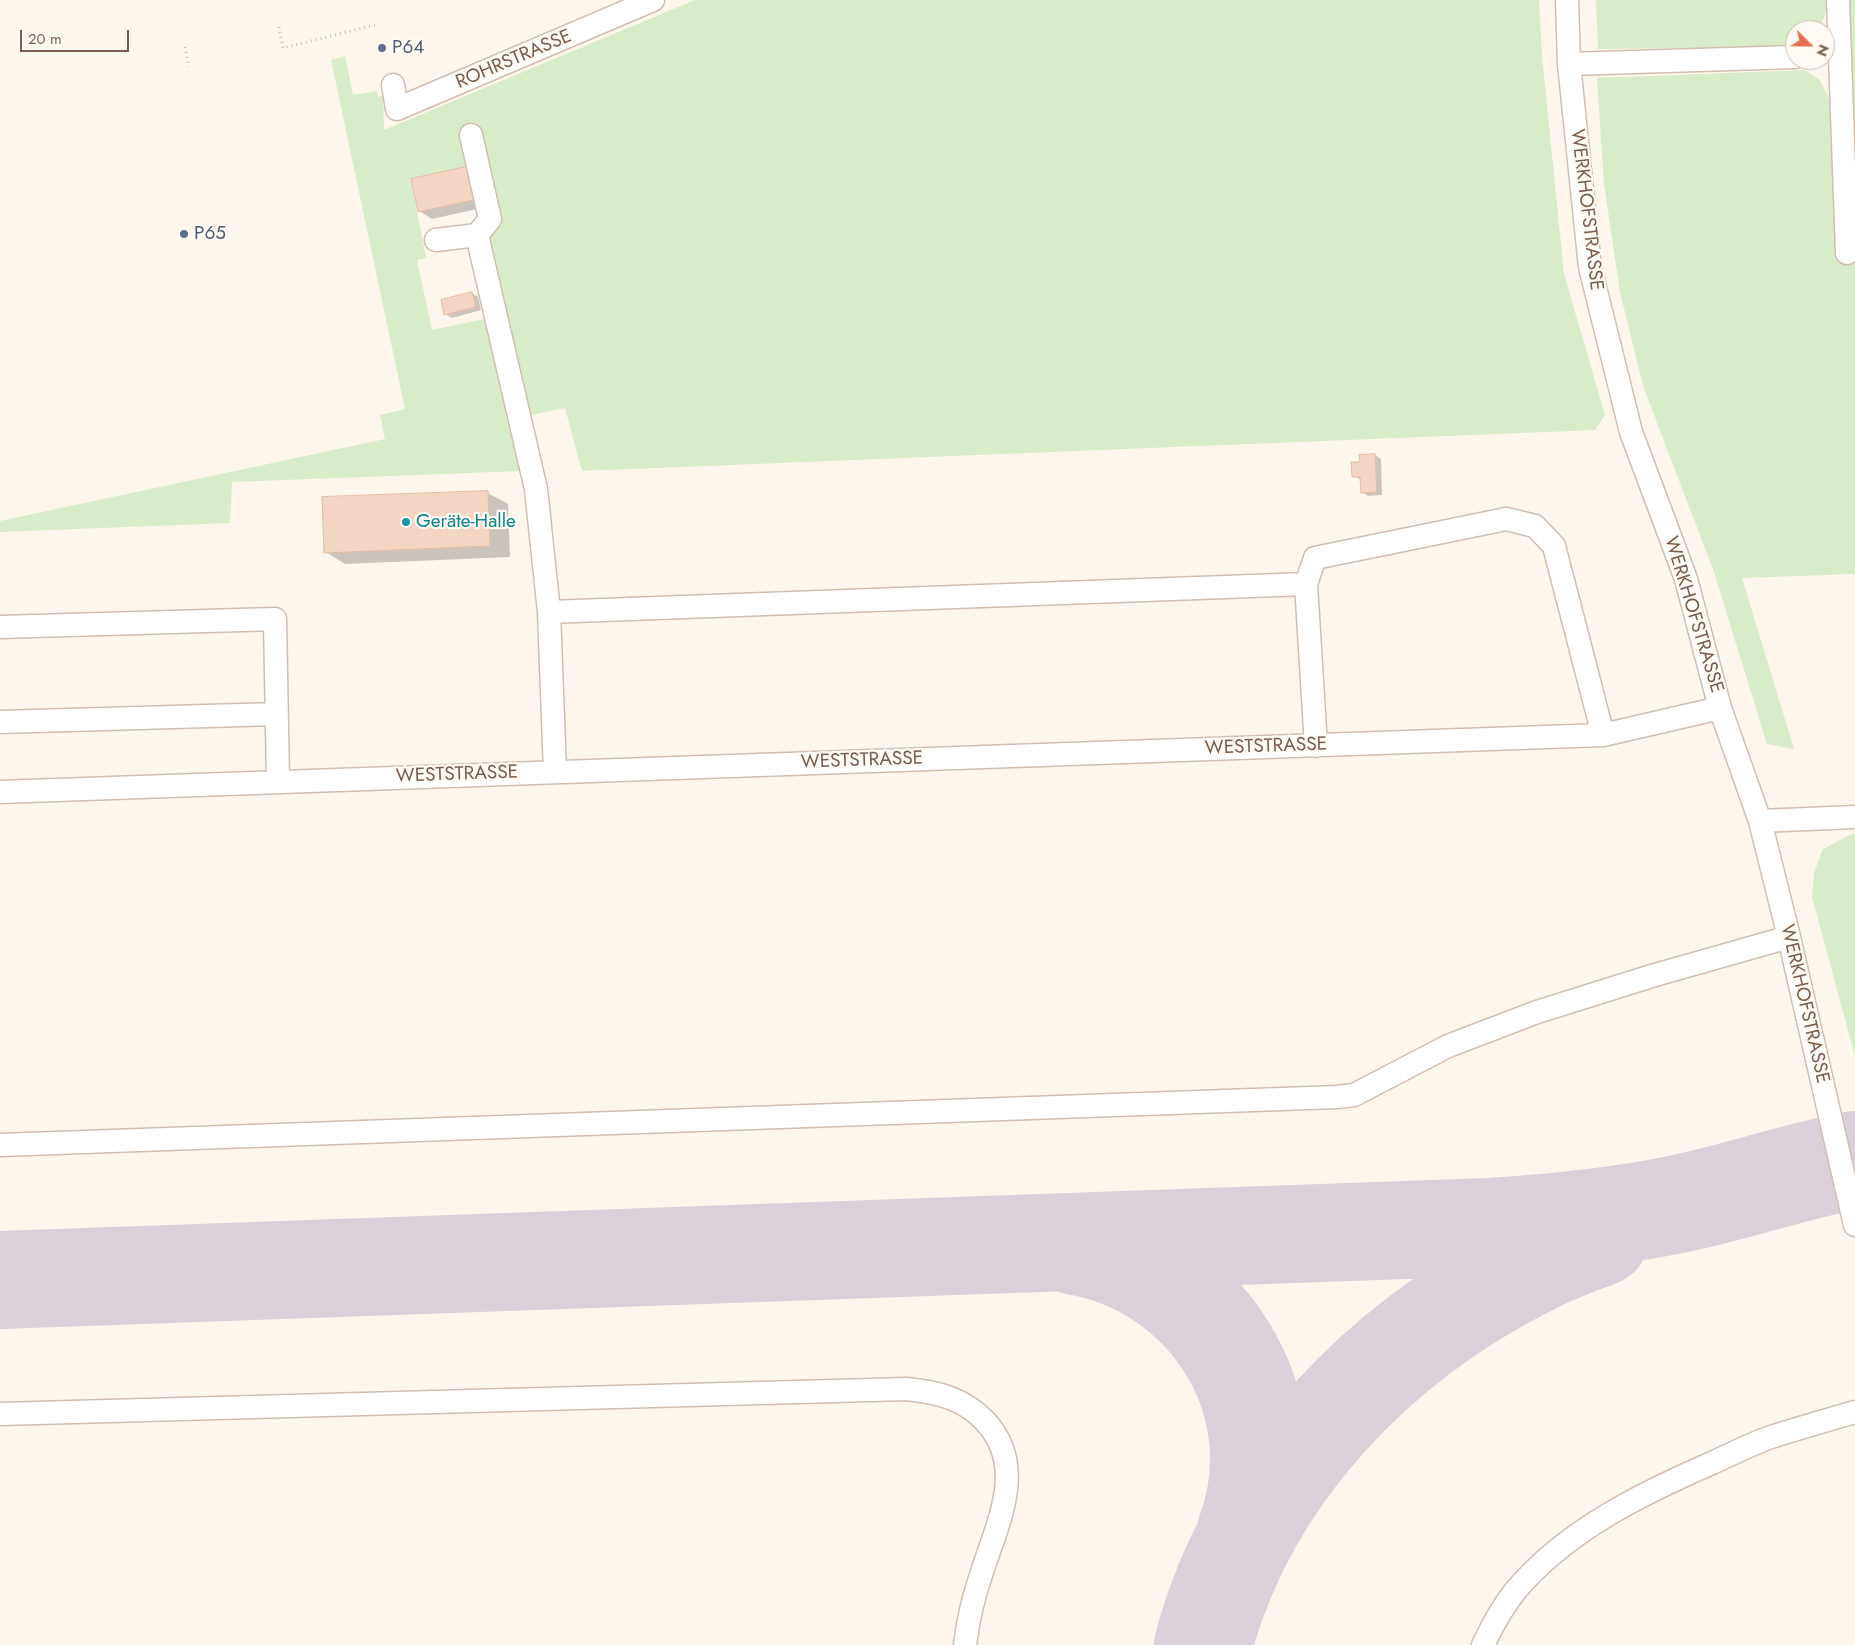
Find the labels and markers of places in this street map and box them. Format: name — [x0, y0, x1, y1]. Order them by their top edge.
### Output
place label: P64 — [392, 37, 424, 59]
marker: P64 — [376, 42, 388, 54]
place label: P65 — [194, 223, 226, 245]
marker: P65 — [178, 228, 190, 240]
place label: Geräte-Halle — [416, 511, 516, 533]
marker: Geräte-Halle — [400, 516, 412, 528]

